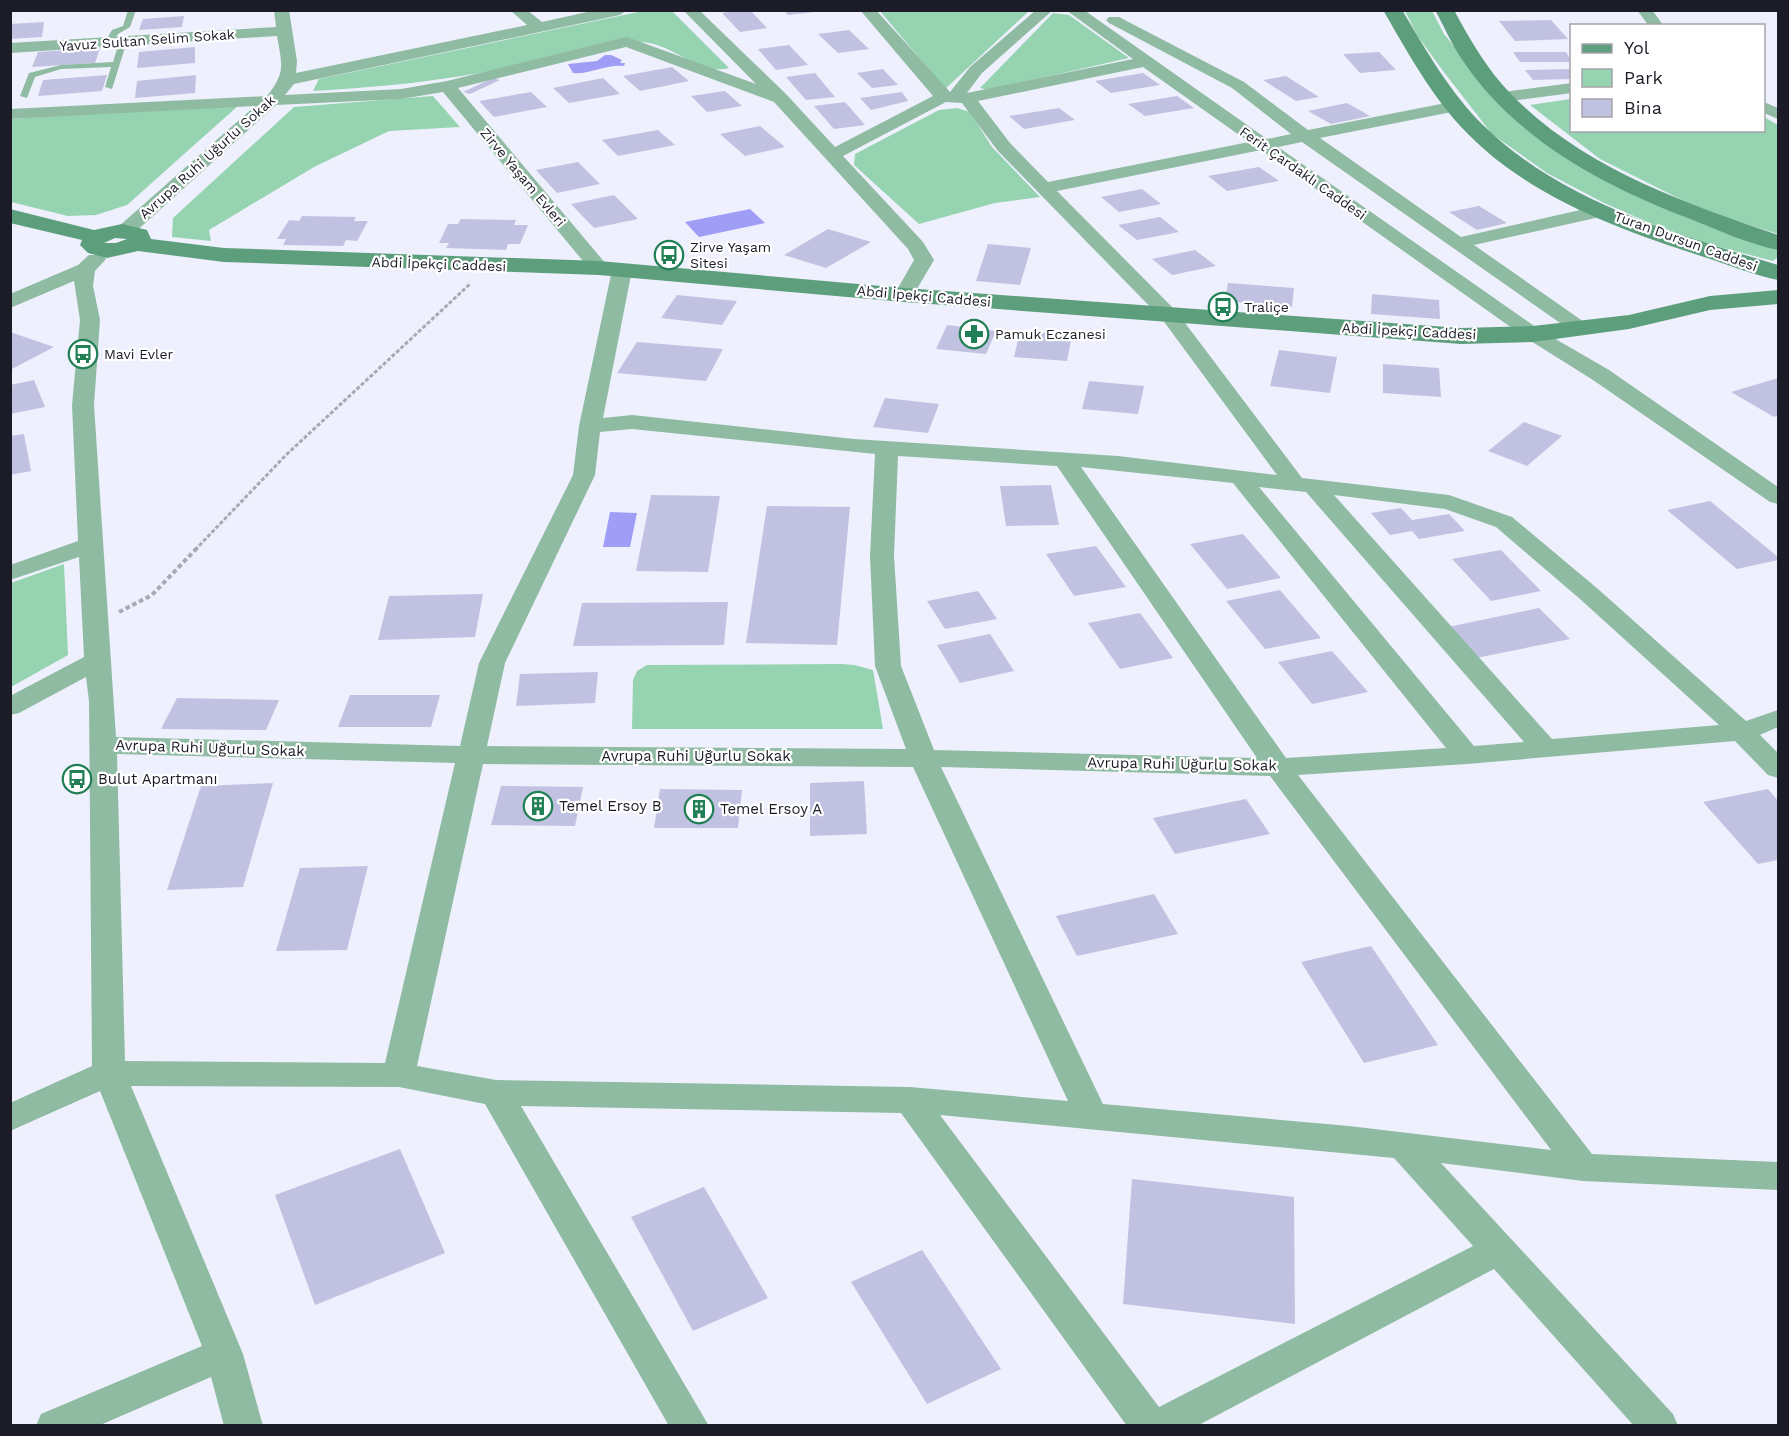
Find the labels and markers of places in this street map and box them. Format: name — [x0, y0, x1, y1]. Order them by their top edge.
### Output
bus stop icon: Zirve Yaşam Sitesi — [653, 239, 685, 271]
place label: Zirve Yaşam Sitesi — [690, 239, 771, 271]
bus stop icon: Traliçe — [1207, 291, 1239, 323]
place label: Traliçe — [1244, 299, 1289, 315]
pharmacy icon: Pamuk Eczanesi — [958, 318, 990, 350]
place label: Pamuk Eczanesi — [995, 326, 1106, 342]
bus stop icon: Mavi Evler — [67, 338, 99, 370]
place label: Mavi Evler — [104, 346, 173, 362]
bus stop icon: Bulut Apartmanı — [61, 763, 93, 795]
place label: Bulut Apartmanı — [98, 770, 218, 788]
building icon: Temel Ersoy B — [522, 790, 554, 822]
building icon: Temel Ersoy A — [683, 793, 715, 825]
place label: Temel Ersoy B — [559, 797, 662, 815]
place label: Temel Ersoy A — [720, 800, 822, 818]

